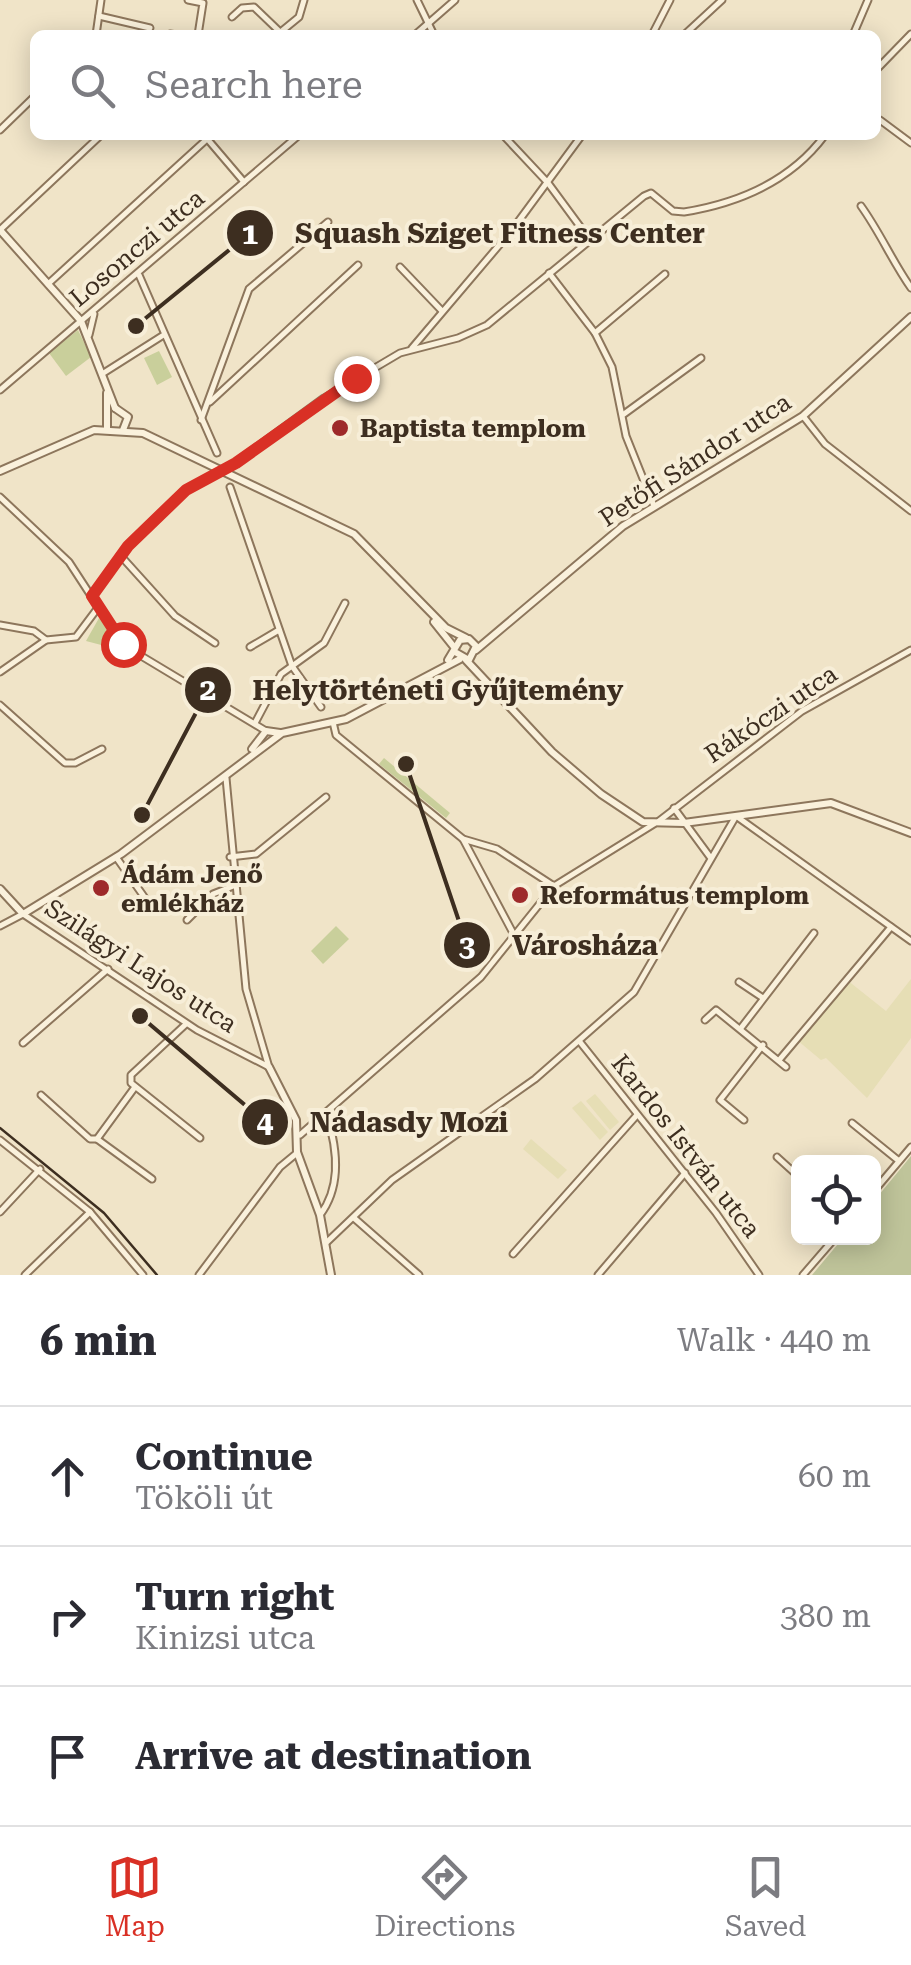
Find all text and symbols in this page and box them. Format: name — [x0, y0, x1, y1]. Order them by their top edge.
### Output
search box — [30, 30, 881, 140]
icon: search — [65, 58, 120, 113]
text: Search here — [145, 63, 363, 107]
street label: Losonczi utca — [64, 183, 210, 313]
callout: Squash Sziget Fitness Center — [225, 204, 725, 262]
text: 1 — [242, 216, 259, 251]
text: Squash Sziget Fitness Center — [295, 217, 705, 250]
route end — [334, 356, 380, 402]
street label: Petőfi Sándor utca — [594, 387, 796, 533]
place label: Baptista templom — [360, 414, 586, 443]
marker: Baptista templom — [329, 417, 351, 439]
route start — [101, 622, 147, 668]
street label: Rákóczi utca — [699, 659, 843, 769]
callout: Helytörténeti Gyűjtemény — [183, 661, 644, 719]
text: 2 — [200, 672, 216, 707]
text: Helytörténeti Gyűjtemény — [252, 674, 624, 707]
place label: Ádám Jenő emlékház — [121, 859, 263, 918]
marker: Ádám Jenő emlékház — [90, 877, 112, 899]
place label: Református templom — [540, 881, 809, 910]
marker: Református templom — [509, 884, 531, 906]
street label: Szilágyi Lajos utca — [40, 893, 243, 1039]
callout: Városháza — [442, 916, 678, 974]
text: 3 — [459, 928, 476, 963]
text: Városháza — [512, 929, 659, 962]
street label: Kardos István utca — [606, 1049, 767, 1244]
callout: Nádasdy Mozi — [240, 1093, 528, 1151]
text: 4 — [257, 1105, 274, 1140]
text: Nádasdy Mozi — [310, 1106, 508, 1139]
map controls — [791, 1155, 881, 1245]
button: locate — [791, 1155, 881, 1245]
text: 6 min — [40, 1316, 157, 1365]
text: Walk · 440 m — [677, 1321, 871, 1359]
text: Continue — [135, 1435, 313, 1479]
icon: ahead — [40, 1449, 95, 1504]
text: 60 m — [798, 1457, 871, 1495]
text: Tököli út — [135, 1479, 273, 1517]
text: Turn right — [135, 1575, 334, 1619]
icon: right — [40, 1589, 95, 1644]
text: 380 m — [780, 1597, 871, 1635]
text: Kinizsi utca — [135, 1619, 315, 1657]
icon: arrive — [40, 1729, 95, 1784]
text: Arrive at destination — [135, 1734, 531, 1778]
tab: Map — [105, 1850, 165, 1943]
tab: Directions — [374, 1850, 515, 1943]
tab: Saved — [725, 1850, 806, 1943]

